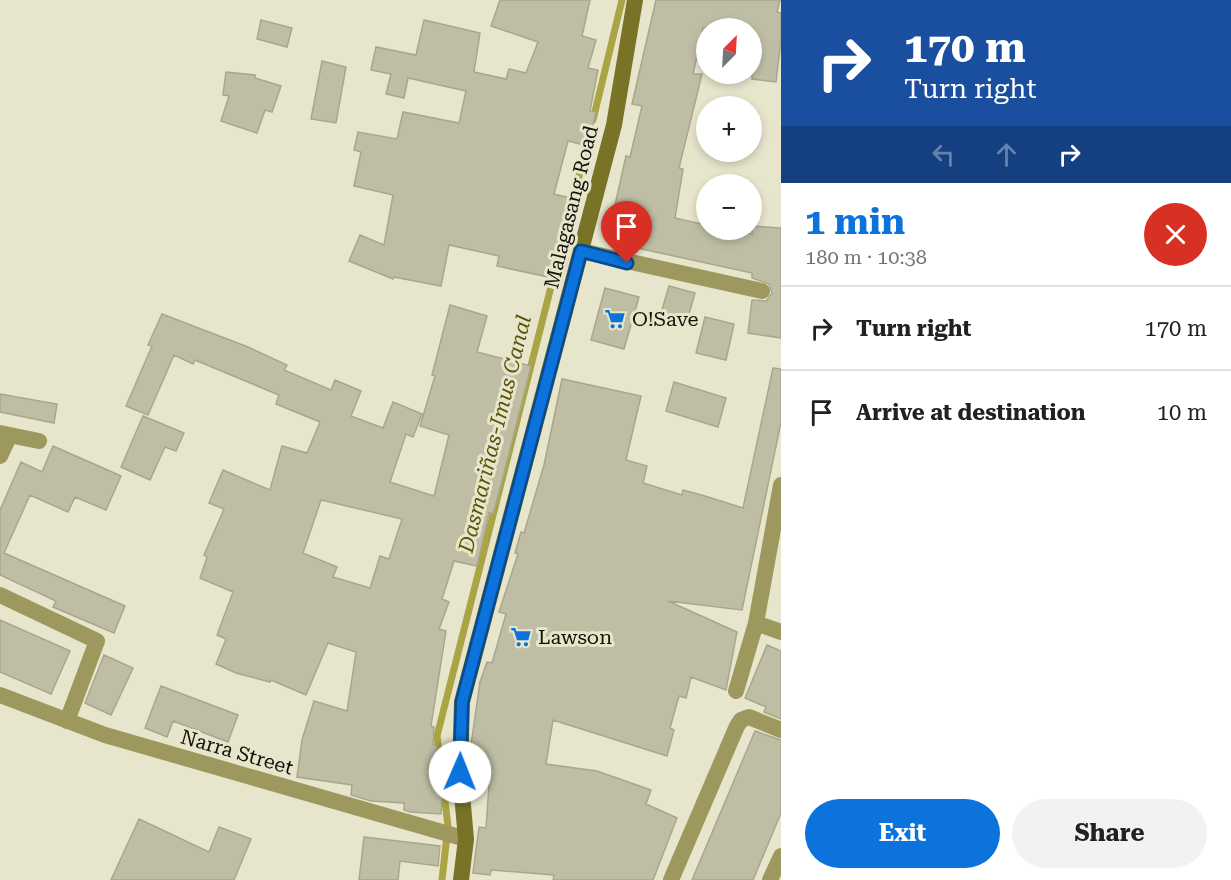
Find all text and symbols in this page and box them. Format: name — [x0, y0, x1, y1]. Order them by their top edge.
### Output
north arrow — [696, 18, 762, 84]
map controls — [696, 18, 762, 240]
text: 170 m — [904, 23, 1026, 72]
icon: right — [805, 24, 883, 102]
text: Turn right — [904, 73, 1037, 105]
button: + — [696, 96, 762, 162]
street label: Malagasang Road — [539, 123, 603, 291]
icon: left — [927, 138, 960, 171]
icon: ahead — [990, 138, 1023, 171]
icon: right — [1053, 138, 1086, 171]
button: − — [696, 174, 762, 240]
pin — [601, 201, 652, 263]
text: 1 min — [805, 201, 905, 243]
button: close — [1144, 203, 1207, 266]
icon: arrive — [610, 210, 643, 243]
text: 180 m · 10:38 — [805, 245, 927, 269]
supermarket icon: O!Save — [603, 307, 627, 331]
place label: O!Save — [632, 307, 699, 331]
icon: right — [805, 312, 838, 345]
water label: Dasmariñas-Imus Canal — [454, 313, 536, 556]
text: Turn right — [856, 316, 971, 341]
text: 170 m — [1144, 316, 1207, 341]
icon: arrive — [805, 396, 838, 429]
text: Arrive at destination — [856, 400, 1085, 425]
text: 10 m — [1157, 400, 1207, 425]
supermarket icon: Lawson — [509, 625, 533, 649]
place label: Lawson — [538, 625, 612, 649]
street label: Narra Street — [178, 724, 297, 780]
position arrow — [428, 740, 492, 804]
button: Exit — [805, 799, 1000, 868]
button: Share — [1012, 799, 1207, 868]

